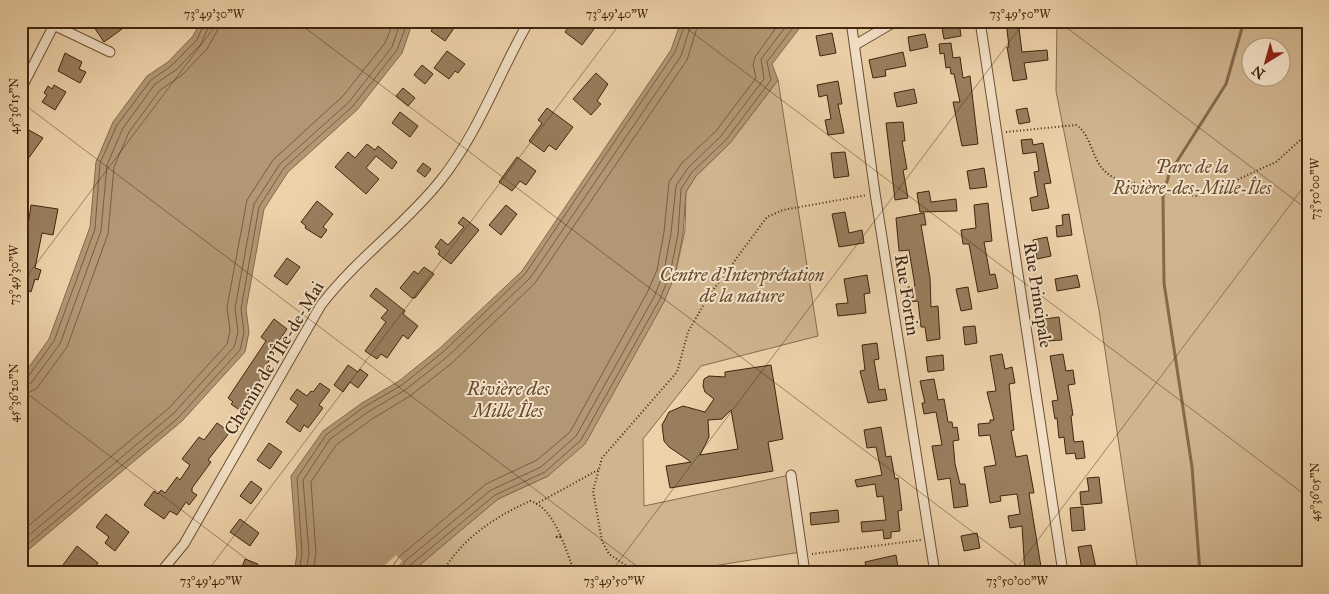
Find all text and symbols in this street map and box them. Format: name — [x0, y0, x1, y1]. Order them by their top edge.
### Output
text: 73°49'30"W — [184, 7, 245, 21]
text: 73°49'40"W — [586, 7, 649, 21]
text: 73°49'50"W — [989, 7, 1051, 21]
north arrow — [1242, 38, 1292, 88]
text: N — [1249, 62, 1268, 82]
text: 45°36'15"N — [7, 78, 21, 134]
park label: Parc de la Rivière-des-Mille-Îles — [1112, 156, 1272, 199]
text: 73°50'00"W — [1308, 157, 1322, 220]
street label: Rue Principale — [1019, 241, 1057, 349]
text: 73°49'30"W — [7, 244, 21, 305]
street label: Rue Fortin — [890, 253, 924, 337]
park label: Centre d'Interprétation de la nature — [660, 264, 825, 307]
street label: Chemin de l'Île-de-Mai — [218, 277, 329, 439]
text: 45°36'20"N — [7, 363, 21, 423]
water label: Rivière des Mille Îles — [466, 377, 550, 422]
text: 45°36'05"N — [1308, 463, 1322, 521]
text: 73°49'40"W — [180, 574, 243, 588]
text: 73°49'50"W — [583, 574, 645, 588]
text: 73°50'00"W — [986, 574, 1049, 588]

